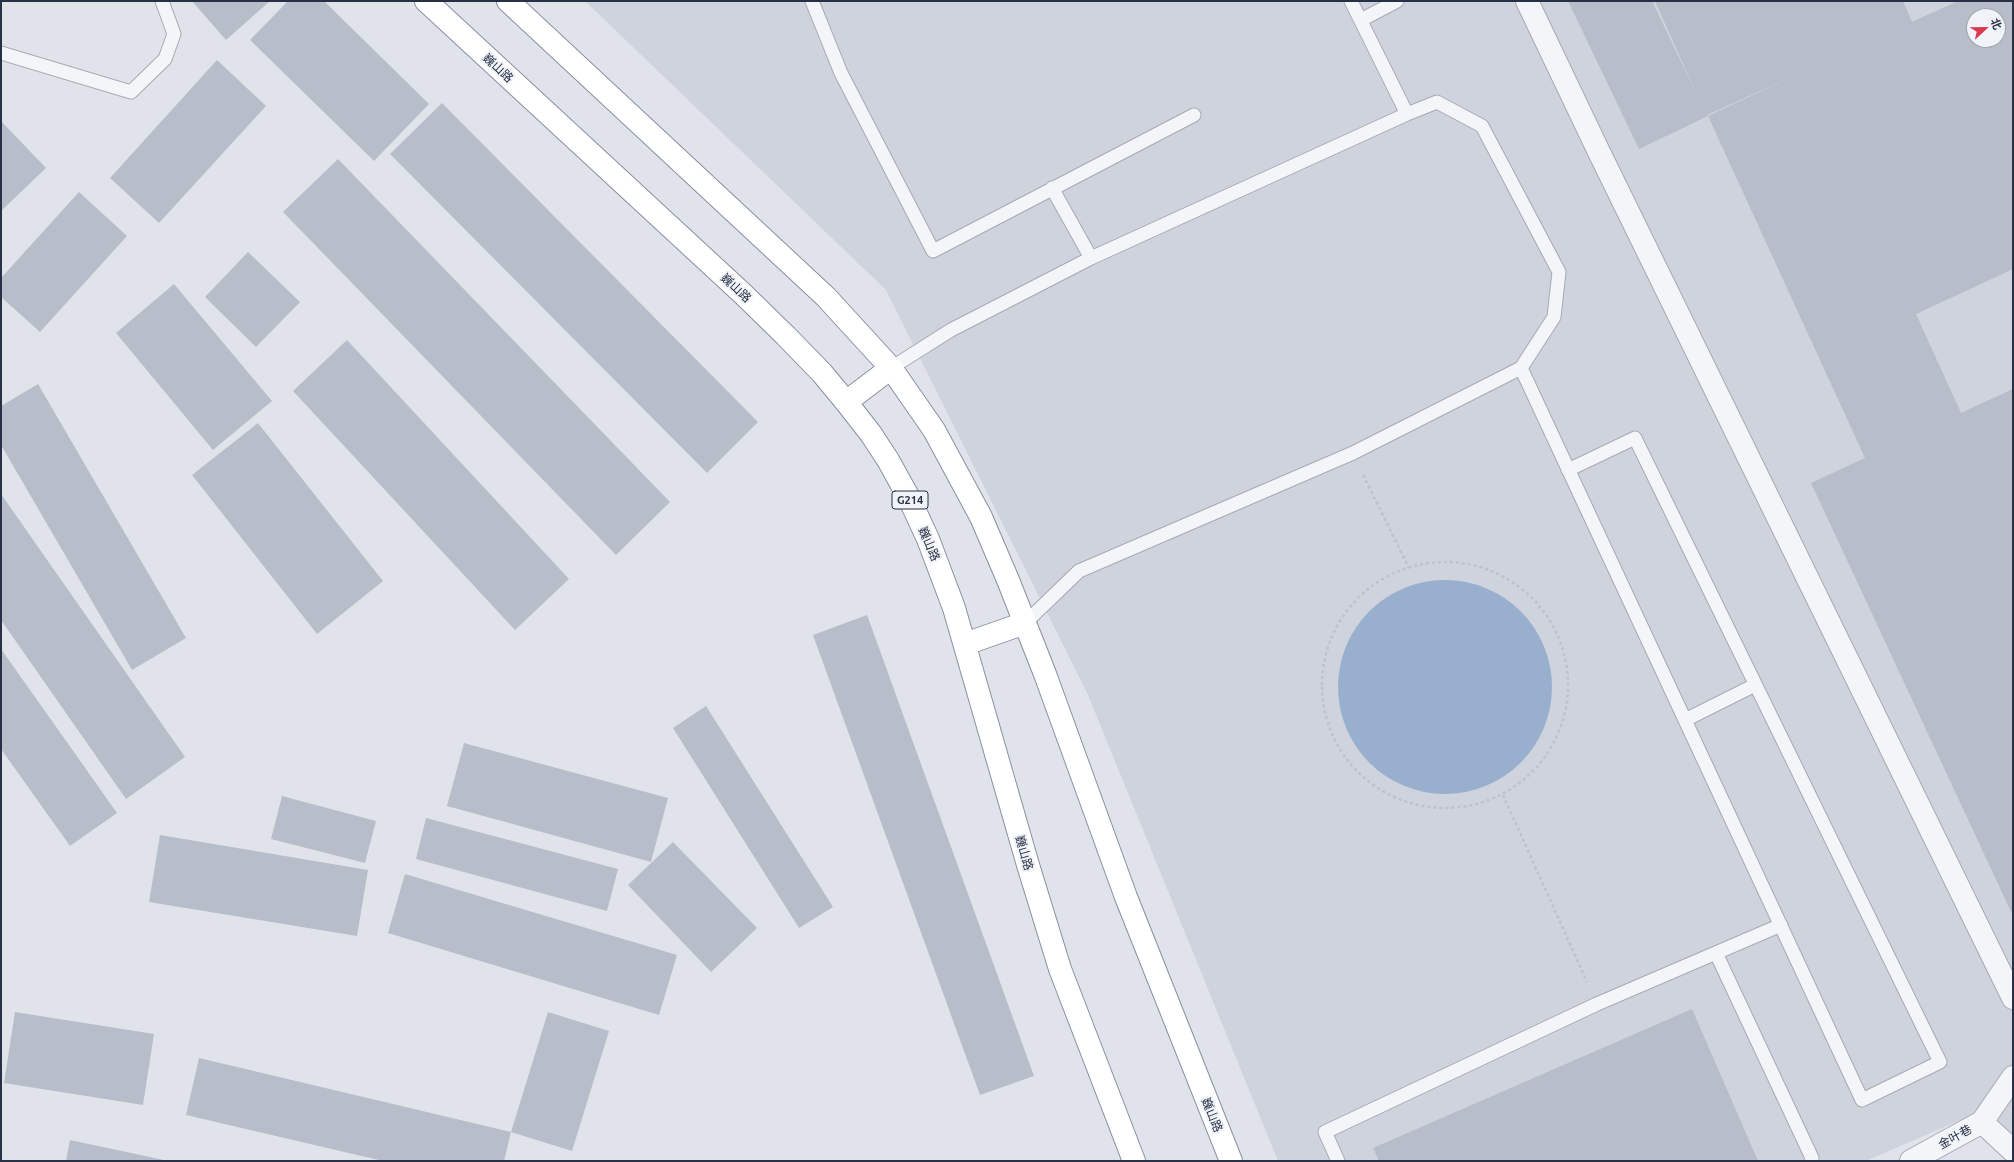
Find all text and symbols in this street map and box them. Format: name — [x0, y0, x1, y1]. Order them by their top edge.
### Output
north arrow — [1966, 8, 2006, 48]
text: 北 — [1989, 17, 2004, 31]
street label: 巍山路 — [480, 50, 516, 86]
street label: 巍山路 — [718, 270, 754, 306]
road number: G214 — [892, 491, 928, 509]
street label: 巍山路 — [915, 525, 943, 563]
street label: 巍山路 — [1012, 834, 1036, 872]
street label: 巍山路 — [1199, 1096, 1225, 1134]
street label: 金叶巷 — [1936, 1122, 1974, 1152]

